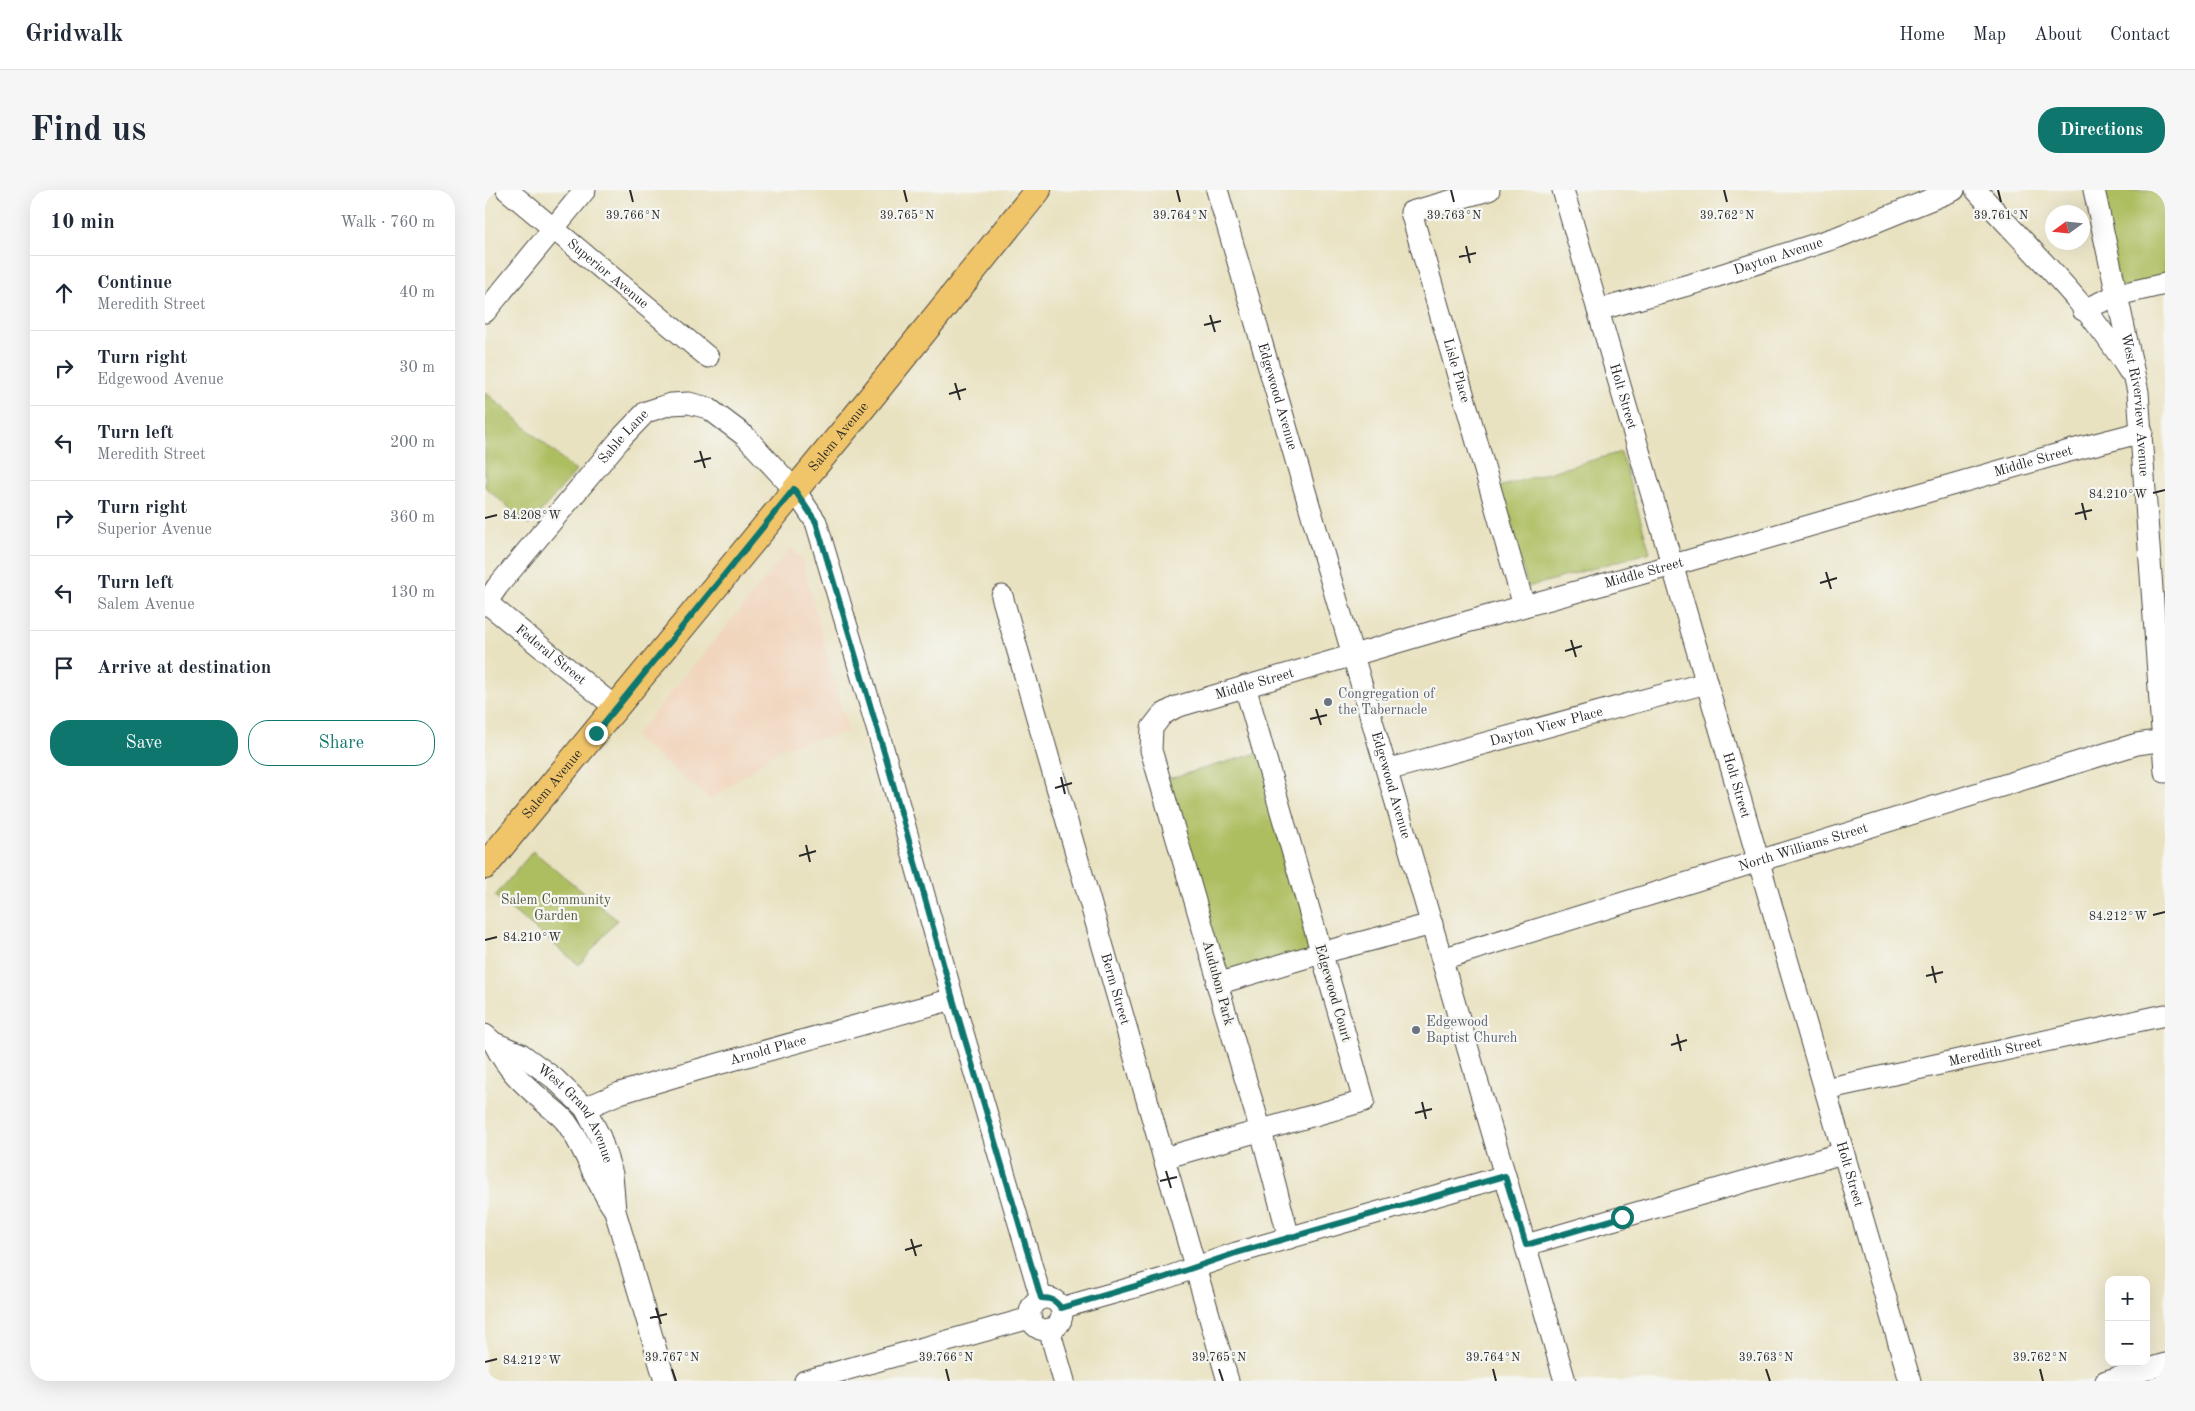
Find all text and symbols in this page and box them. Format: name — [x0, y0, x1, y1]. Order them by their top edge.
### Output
text: Gridwalk — [25, 23, 123, 47]
text: Home — [1899, 26, 1945, 44]
text: Map — [1973, 26, 2006, 44]
text: About — [2034, 26, 2082, 44]
text: Contact — [2110, 26, 2170, 44]
button: Directions — [2038, 107, 2165, 153]
text: Find us — [30, 113, 146, 148]
north arrow — [2045, 205, 2090, 250]
text: 39.765°N — [880, 209, 934, 222]
text: 39.766°N — [606, 210, 660, 222]
text: 39.764°N — [1153, 210, 1207, 222]
text: 39.763°N — [1427, 210, 1481, 222]
text: 39.762°N — [1700, 210, 1754, 222]
text: 39.761°N — [1974, 210, 2028, 222]
text: 10 min — [50, 212, 115, 233]
text: Walk · 760 m — [340, 215, 435, 231]
street label: Dayton Avenue — [1732, 235, 1824, 277]
street label: Superior Avenue — [565, 236, 651, 311]
text: Continue — [97, 274, 172, 293]
icon: ahead — [50, 279, 78, 307]
text: 40 m — [399, 285, 435, 301]
text: Meredith Street — [97, 297, 206, 313]
street label: West Riverview Avenue — [2118, 332, 2151, 477]
street label: Lisle Place — [1441, 337, 1472, 404]
street label: Edgewood Avenue — [1255, 341, 1300, 452]
text: Turn right — [97, 349, 187, 368]
icon: right — [50, 354, 78, 382]
text: 30 m — [399, 360, 435, 376]
street label: Holt Street — [1607, 362, 1639, 431]
text: Edgewood Avenue — [97, 372, 224, 388]
street label: Salem Avenue — [806, 400, 871, 474]
street label: Sable Lane — [596, 407, 651, 467]
text: Turn left — [97, 424, 174, 443]
icon: left — [50, 429, 78, 457]
text: 200 m — [390, 435, 435, 451]
street label: Middle Street — [1992, 443, 2074, 479]
text: Meredith Street — [97, 447, 206, 463]
text: 84.210°W — [2089, 489, 2147, 501]
text: Turn right — [97, 499, 187, 518]
icon: right — [50, 504, 78, 532]
text: 360 m — [390, 510, 435, 526]
text: 84.208°W — [503, 510, 561, 522]
text: Superior Avenue — [97, 522, 212, 538]
street label: Middle Street — [1603, 555, 1685, 591]
text: Turn left — [97, 574, 174, 593]
icon: left — [50, 579, 78, 607]
text: 130 m — [390, 585, 435, 601]
text: Salem Avenue — [97, 597, 195, 613]
street label: Federal Street — [513, 622, 589, 687]
icon: arrive — [50, 654, 78, 682]
text: Arrive at destination — [97, 659, 271, 678]
street label: Middle Street — [1213, 666, 1296, 702]
place label: Congregation of the Tabernacle — [1338, 687, 1436, 717]
marker: Congregation of the Tabernacle — [1322, 696, 1334, 708]
street label: Dayton View Place — [1488, 705, 1604, 749]
button: Save — [50, 720, 238, 766]
button: Share — [248, 720, 435, 766]
route end — [585, 722, 608, 745]
street label: Edgewood Avenue — [1369, 730, 1413, 840]
street label: Salem Avenue — [520, 747, 585, 822]
street label: Holt Street — [1720, 751, 1753, 820]
street label: North Williams Street — [1737, 821, 1870, 874]
park label: Salem Community Garden — [501, 893, 612, 923]
text: 84.212°W — [2089, 911, 2147, 923]
text: 84.210°W — [503, 932, 561, 944]
street label: Audubon Park — [1200, 939, 1236, 1027]
street label: Edgewood Court — [1312, 943, 1354, 1043]
street label: Berm Street — [1098, 952, 1132, 1027]
place label: Edgewood Baptist Church — [1426, 1015, 1518, 1045]
marker: Edgewood Baptist Church — [1410, 1024, 1422, 1036]
street label: Arnold Place — [728, 1033, 808, 1068]
street label: Meredith Street — [1947, 1035, 2043, 1069]
street label: West Grand Avenue — [535, 1062, 615, 1165]
street label: Holt Street — [1834, 1140, 1866, 1209]
route start — [1611, 1206, 1634, 1229]
map controls — [2105, 1276, 2150, 1366]
button: + — [2105, 1276, 2150, 1321]
button: − — [2105, 1321, 2150, 1366]
text: 39.765°N — [1192, 1351, 1246, 1364]
text: 39.767°N — [645, 1352, 699, 1364]
text: 39.766°N — [919, 1352, 973, 1364]
text: 39.764°N — [1466, 1352, 1520, 1364]
text: 39.763°N — [1739, 1352, 1793, 1364]
text: 39.762°N — [2013, 1352, 2067, 1364]
text: 84.212°W — [503, 1355, 561, 1367]

